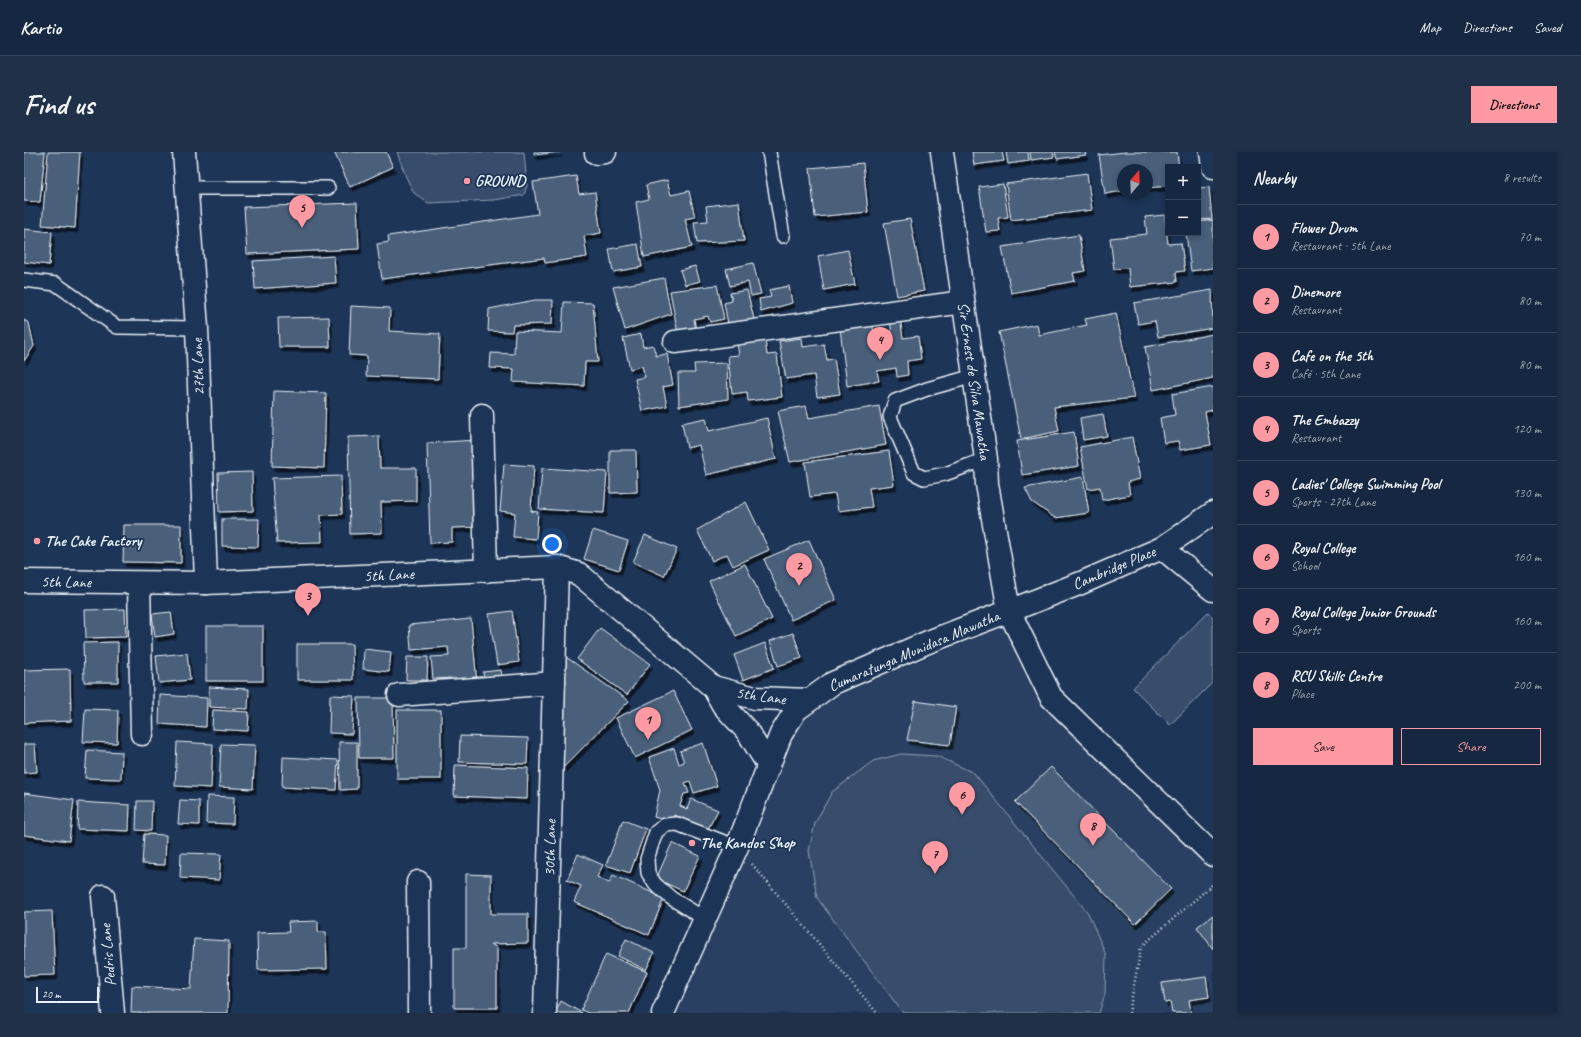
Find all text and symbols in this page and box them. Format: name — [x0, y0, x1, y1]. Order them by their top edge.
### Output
text: Kartio — [20, 16, 61, 40]
text: Map — [1420, 19, 1441, 36]
text: Directions — [1463, 19, 1512, 36]
text: Saved — [1534, 19, 1561, 36]
button: Directions — [1471, 86, 1557, 123]
text: Find us — [24, 87, 94, 122]
north arrow — [1117, 164, 1153, 200]
map controls — [1165, 164, 1201, 236]
button: + — [1165, 164, 1201, 200]
text: Nearby — [1253, 168, 1296, 189]
text: 8 results — [1503, 170, 1541, 186]
place label: GROUND — [475, 171, 527, 191]
marker: GROUND — [462, 176, 472, 186]
pin: 5 — [289, 195, 315, 228]
button: − — [1165, 200, 1201, 236]
text: Flower Drum — [1291, 219, 1357, 238]
text: 1 — [1263, 229, 1269, 245]
text: 70 m — [1519, 229, 1541, 245]
text: Restaurant · 5th Lane — [1291, 238, 1391, 254]
text: Dinemore — [1291, 283, 1340, 302]
text: 2 — [1263, 293, 1269, 309]
text: 80 m — [1519, 293, 1541, 309]
street label: Sir Ernest de Silva Mawatha — [953, 301, 995, 463]
text: Restaurant — [1291, 302, 1341, 318]
pin: 4 — [867, 327, 893, 360]
street label: 27th Lane — [187, 336, 209, 396]
text: Cafe on the 5th — [1291, 347, 1373, 366]
text: 3 — [1263, 357, 1269, 373]
text: 80 m — [1519, 357, 1541, 373]
text: Café · 5th Lane — [1291, 366, 1360, 382]
text: The Embazzy — [1291, 411, 1358, 430]
text: 4 — [1263, 421, 1269, 437]
text: 120 m — [1513, 421, 1541, 437]
text: Restaurant — [1291, 430, 1341, 446]
text: Ladies' College Swimming Pool — [1291, 475, 1440, 494]
text: 5 — [1263, 485, 1269, 501]
text: 130 m — [1513, 485, 1541, 501]
text: Sports · 27th Lane — [1291, 494, 1375, 510]
place label: The Cake Factory — [45, 531, 143, 551]
your location — [542, 534, 562, 554]
marker: The Cake Factory — [32, 536, 42, 546]
text: Royal College — [1291, 539, 1355, 558]
street label: Cambridge Place — [1069, 541, 1160, 594]
text: 6 — [1263, 549, 1269, 565]
text: 160 m — [1513, 549, 1541, 565]
pin: 2 — [786, 553, 812, 586]
text: School — [1291, 558, 1319, 574]
street label: 5th Lane — [364, 564, 416, 586]
street label: 5th Lane — [41, 572, 93, 592]
pin: 3 — [295, 583, 321, 616]
text: Royal College Junior Grounds — [1291, 603, 1436, 622]
street label: Cumaratunga Munidasa Mawatha — [825, 605, 1004, 696]
text: 7 — [1263, 613, 1269, 629]
text: 160 m — [1513, 613, 1541, 629]
text: Sports — [1291, 622, 1320, 638]
text: RCU Skills Centre — [1291, 667, 1382, 686]
text: 8 — [1263, 677, 1269, 693]
text: 200 m — [1513, 677, 1541, 693]
street label: 5th Lane — [735, 683, 789, 710]
text: Place — [1291, 686, 1314, 702]
pin: 1 — [635, 707, 661, 740]
button: Save — [1253, 728, 1393, 765]
button: Share — [1401, 728, 1541, 765]
pin: 6 — [949, 782, 975, 815]
pin: 8 — [1080, 813, 1106, 846]
street label: 30th Lane — [540, 818, 561, 877]
place label: The Kandos Shop — [700, 833, 797, 853]
marker: The Kandos Shop — [687, 838, 697, 848]
pin: 7 — [922, 841, 948, 874]
street label: Pedris Lane — [95, 921, 121, 987]
scale bar — [36, 985, 99, 1004]
text: 20 m — [42, 987, 61, 1001]

